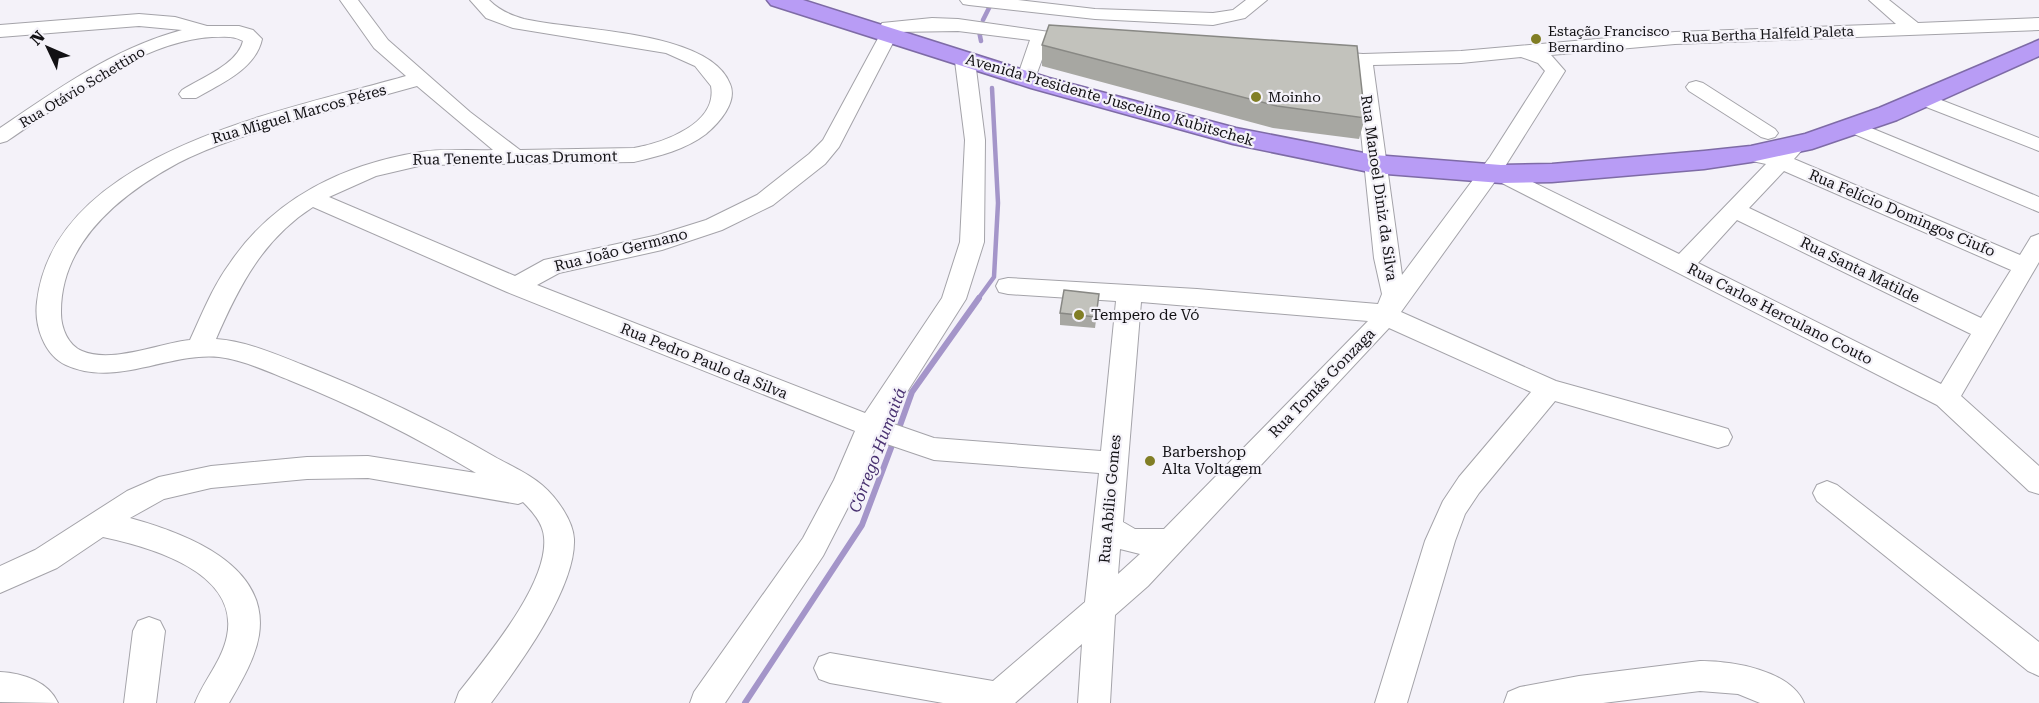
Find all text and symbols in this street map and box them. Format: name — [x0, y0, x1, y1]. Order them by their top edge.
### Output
north arrow — [18, 18, 78, 78]
place label: Estação Francisco Bernardino — [1548, 23, 1670, 55]
street label: Rua Bertha Halfeld Paleta — [1682, 23, 1855, 45]
text: N — [26, 27, 49, 49]
marker: Estação Francisco Bernardino — [1529, 32, 1543, 46]
street label: Rua Otávio Schettino — [16, 43, 148, 131]
street label: Avenida Presidente Juscelino Kubitschek — [964, 50, 1257, 150]
street label: Rua Miguel Marcos Péres — [210, 80, 388, 148]
place label: Moinho — [1268, 89, 1321, 105]
marker: Moinho — [1249, 90, 1263, 104]
street label: Rua Manoel Diniz da Silva — [1357, 94, 1401, 282]
street label: Rua Tenente Lucas Drumont — [412, 147, 618, 169]
street label: Rua Felício Domingos Ciufo — [1806, 165, 1998, 261]
street label: Rua João Germano — [552, 225, 690, 275]
street label: Rua Santa Matilde — [1797, 233, 1923, 307]
street label: Rua Carlos Herculano Couto — [1685, 259, 1875, 369]
place label: Tempero de Vó — [1091, 306, 1200, 324]
marker: Tempero de Vó — [1072, 308, 1086, 322]
street label: Rua Pedro Paulo da Silva — [618, 319, 790, 403]
street label: Rua Tomás Gonzaga — [1265, 325, 1379, 441]
water label: Córrego Humaitá — [845, 385, 910, 515]
street label: Rua Abílio Gomes — [1095, 434, 1125, 564]
place label: Barbershop Alta Voltagem — [1162, 443, 1262, 478]
marker: Barbershop Alta Voltagem — [1143, 454, 1157, 468]

